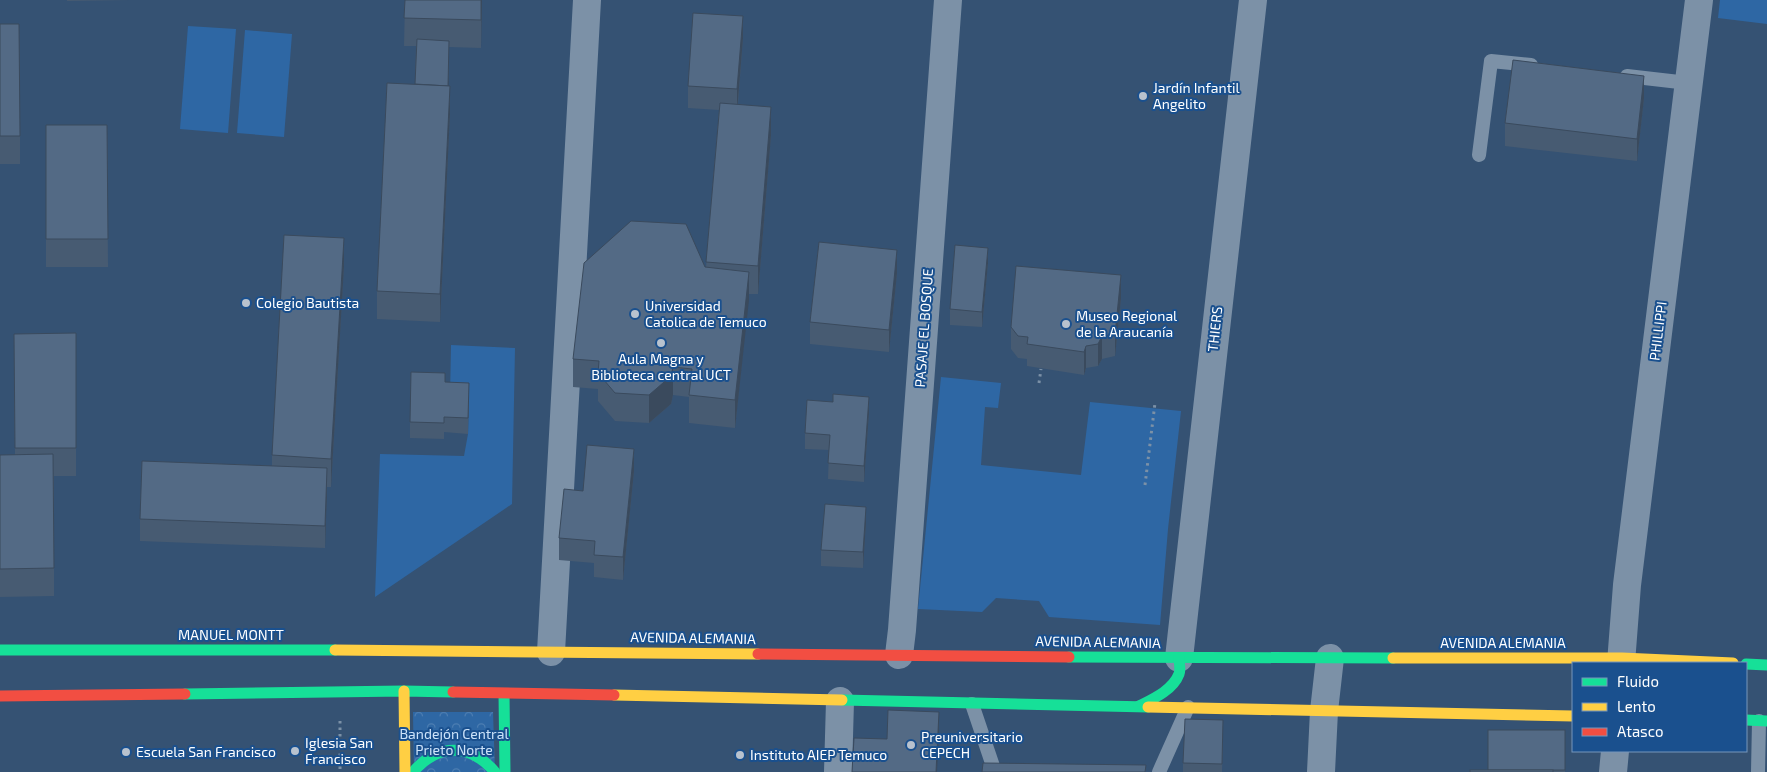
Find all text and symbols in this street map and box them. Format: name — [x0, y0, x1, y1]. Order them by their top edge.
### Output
place label: Jardín Infantil Angelito — [1153, 79, 1240, 112]
marker: Jardín Infantil Angelito — [1137, 90, 1149, 102]
street label: PASAJE EL BOSQUE — [911, 268, 936, 388]
place label: Colegio Bautista — [256, 294, 359, 311]
marker: Colegio Bautista — [240, 297, 252, 309]
place label: Universidad Catolica de Temuco — [645, 297, 767, 330]
street label: PHILLIPPI — [1645, 300, 1670, 362]
street label: THIERS — [1204, 305, 1225, 352]
place label: Museo Regional de la Araucanía — [1076, 307, 1178, 340]
marker: Universidad Catolica de Temuco — [629, 308, 641, 320]
marker: Museo Regional de la Araucanía — [1060, 318, 1072, 330]
marker: Aula Magna y Biblioteca central UCT — [655, 337, 667, 349]
place label: Aula Magna y Biblioteca central UCT — [591, 350, 731, 383]
street label: MANUEL MONTT — [178, 626, 284, 643]
street label: AVENIDA ALEMANIA — [630, 628, 756, 647]
street label: AVENIDA ALEMANIA — [1035, 632, 1161, 651]
street label: AVENIDA ALEMANIA — [1440, 634, 1566, 651]
legend — [1572, 662, 1747, 752]
text: Fluido — [1617, 672, 1659, 690]
text: Lento — [1617, 697, 1656, 715]
text: Atasco — [1617, 722, 1663, 740]
park label: Bandejón Central Prieto Norte — [399, 725, 509, 758]
place label: Preuniversitario CEPECH — [921, 728, 1023, 761]
place label: Iglesia San Francisco — [305, 734, 373, 767]
marker: Preuniversitario CEPECH — [905, 739, 917, 751]
place label: Escuela San Francisco — [136, 743, 276, 760]
marker: Iglesia San Francisco — [289, 745, 301, 757]
marker: Escuela San Francisco — [120, 746, 132, 758]
place label: Instituto AIEP Temuco — [750, 746, 887, 763]
marker: Instituto AIEP Temuco — [734, 749, 746, 761]

